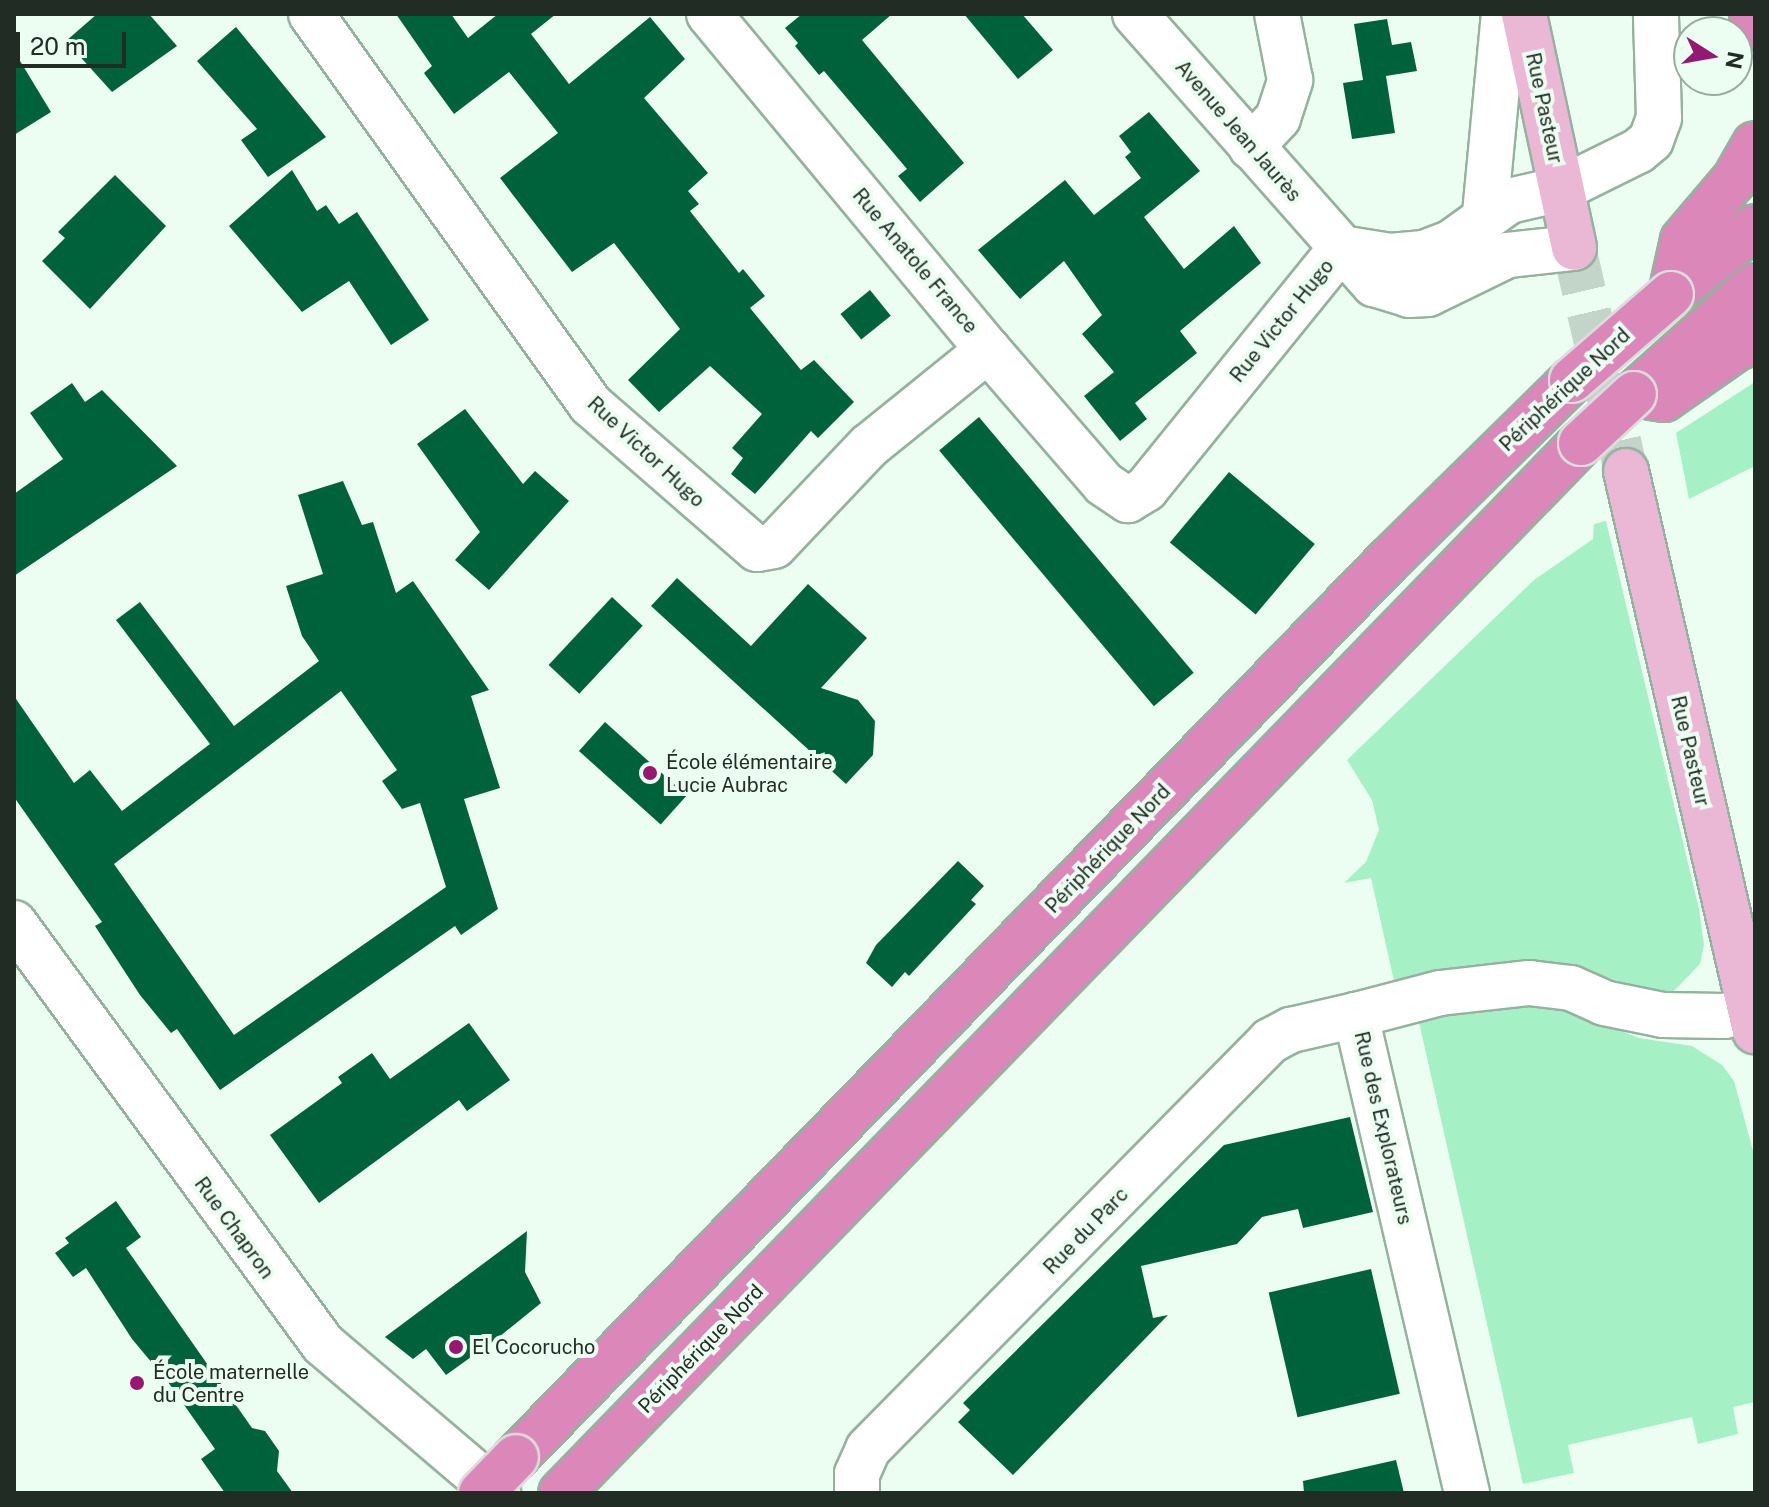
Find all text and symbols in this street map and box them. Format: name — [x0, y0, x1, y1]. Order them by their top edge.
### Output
scale bar — [20, 16, 130, 66]
north arrow — [1673, 16, 1753, 96]
text: 20 m — [30, 32, 86, 60]
text: N — [1720, 49, 1749, 71]
street label: Rue Pasteur — [1521, 50, 1567, 166]
street label: Avenue Jean Jaurès — [1170, 55, 1306, 207]
street label: Rue Anatole France — [847, 184, 983, 338]
street label: Rue Victor Hugo — [1225, 254, 1339, 388]
street label: Périphérique Nord — [1495, 323, 1635, 457]
street label: Rue Victor Hugo — [582, 391, 710, 513]
street label: Rue Pasteur — [1666, 693, 1714, 809]
place label: École élémentaire Lucie Aubrac — [666, 750, 833, 797]
marker: École élémentaire Lucie Aubrac — [641, 764, 659, 782]
street label: Périphérique Nord — [1040, 780, 1176, 918]
street label: Rue des Explorateurs — [1349, 1029, 1417, 1227]
street label: Rue Chapron — [189, 1172, 279, 1284]
street label: Rue du Parc — [1039, 1182, 1133, 1280]
street label: Périphérique Nord — [633, 1280, 769, 1418]
place label: El Cocorucho — [472, 1335, 595, 1359]
marker: El Cocorucho — [447, 1338, 465, 1356]
place label: École maternelle du Centre — [153, 1360, 309, 1407]
marker: École maternelle du Centre — [128, 1374, 146, 1392]

